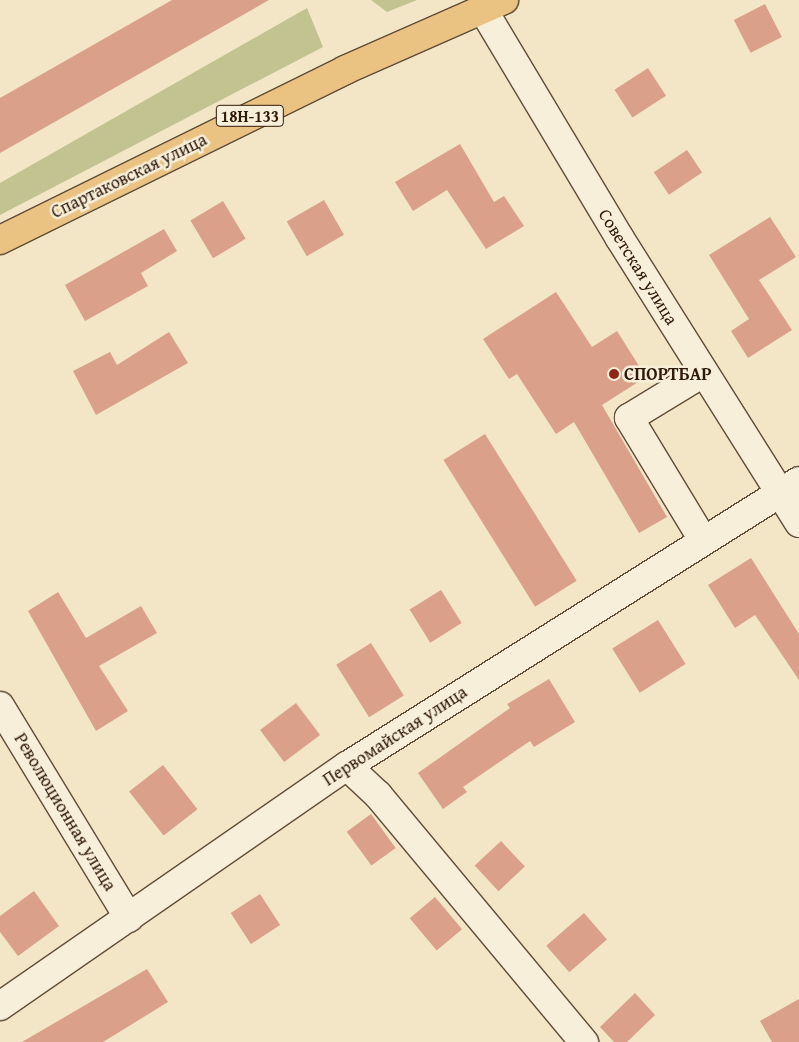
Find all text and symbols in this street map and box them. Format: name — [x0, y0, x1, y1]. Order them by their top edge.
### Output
road number: 18Н-133 — [215, 102, 285, 130]
street label: Спартаковская улица — [48, 129, 210, 223]
street label: Советская улица — [594, 205, 682, 329]
place label: СПОРТБАР — [624, 363, 712, 385]
marker: СПОРТБАР — [608, 368, 620, 380]
street label: Первомайская улица — [319, 681, 471, 791]
street label: Революционная улица — [9, 729, 121, 895]

